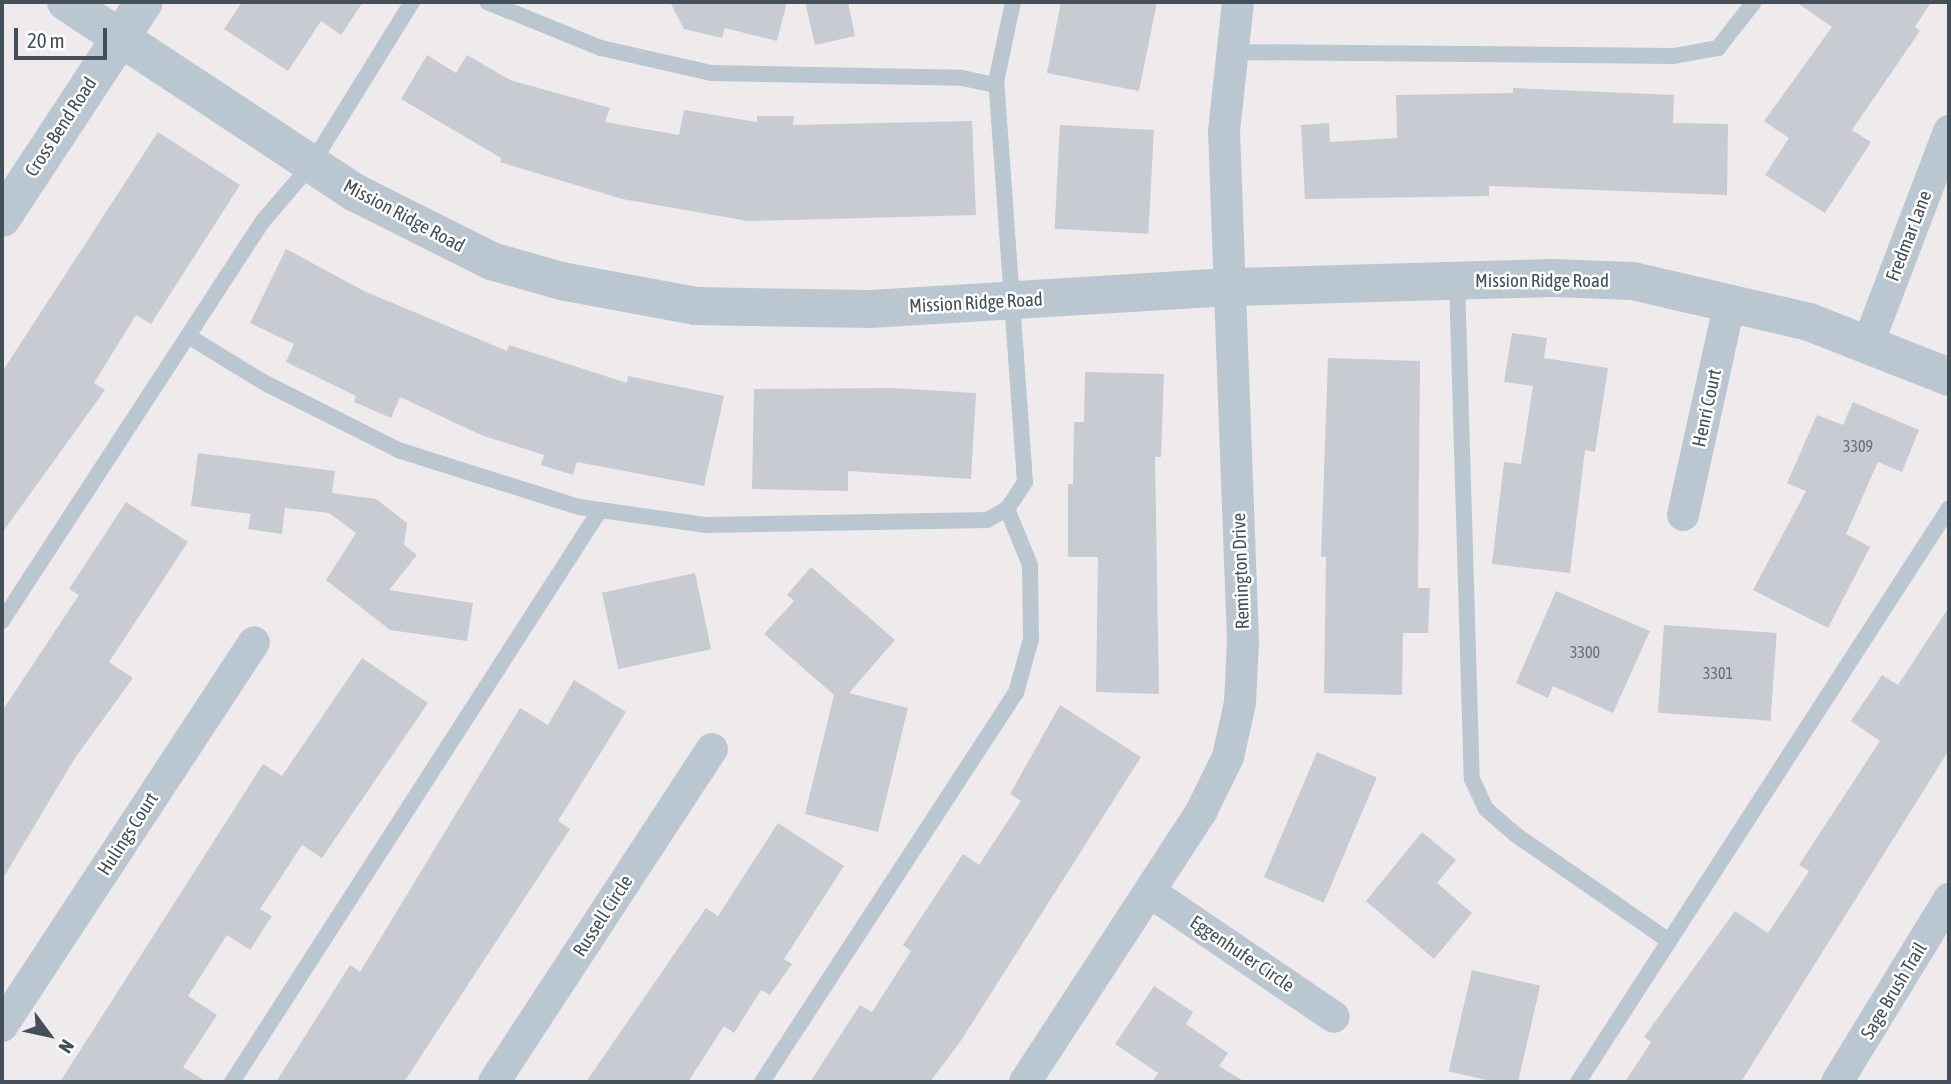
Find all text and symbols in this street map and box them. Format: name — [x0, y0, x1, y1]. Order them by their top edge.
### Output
scale bar — [18, 14, 110, 58]
text: 20 m — [27, 28, 65, 52]
street label: Cross Bend Road — [20, 73, 102, 181]
street label: Mission Ridge Road — [340, 175, 468, 257]
street label: Fredmar Lane — [1881, 187, 1937, 285]
street label: Mission Ridge Road — [1475, 270, 1609, 292]
street label: Mission Ridge Road — [909, 288, 1043, 318]
street label: Henri Court — [1688, 367, 1726, 449]
house number: 3309 — [1843, 436, 1873, 456]
street label: Remington Drive — [1228, 512, 1254, 630]
house number: 3300 — [1570, 642, 1600, 662]
house number: 3301 — [1703, 663, 1733, 683]
street label: Hulings Court — [93, 788, 163, 880]
street label: Russell Circle — [568, 871, 638, 961]
street label: Eggenhufer Circle — [1185, 911, 1299, 997]
street label: Sage Brush Trail — [1856, 938, 1932, 1044]
north arrow — [14, 1000, 84, 1070]
text: N — [54, 1036, 79, 1057]

